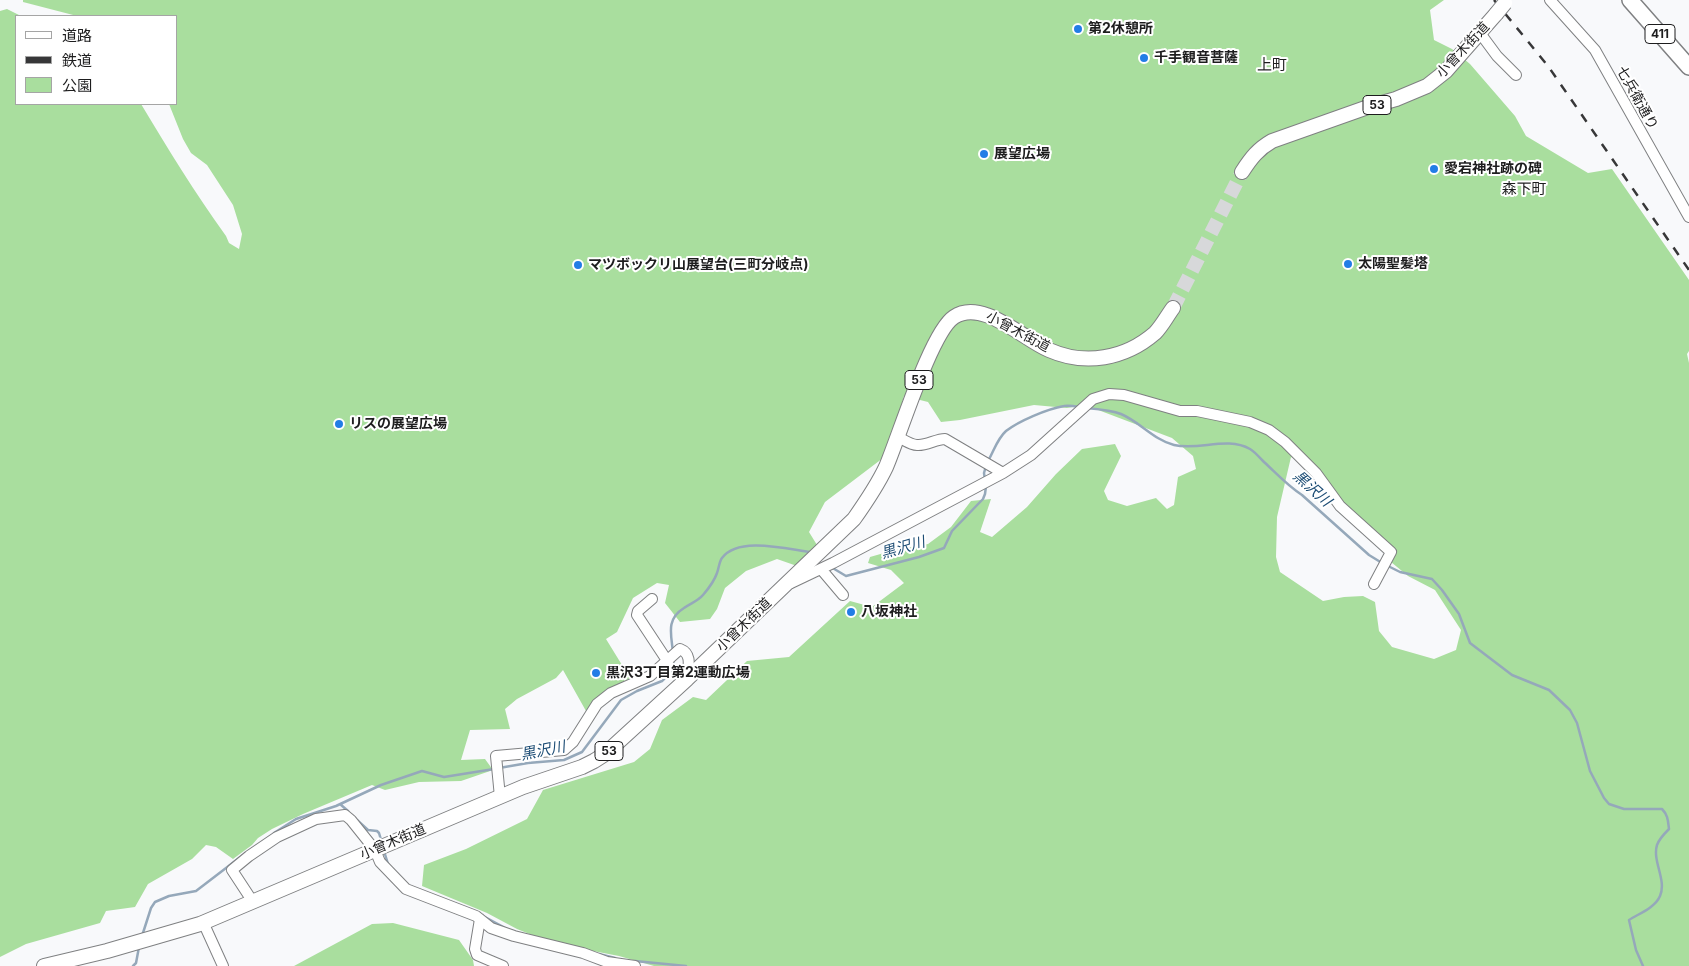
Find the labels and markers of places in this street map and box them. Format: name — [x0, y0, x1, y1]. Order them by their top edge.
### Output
place label: 第2休憩所 — [1088, 21, 1153, 37]
marker: 第2休憩所 — [1072, 23, 1084, 35]
place label: 千手観音菩薩 — [1154, 50, 1238, 66]
marker: 千手観音菩薩 — [1138, 52, 1150, 64]
place label: 展望広場 — [994, 146, 1050, 162]
marker: 展望広場 — [978, 148, 990, 160]
place label: 愛宕神社跡の碑 — [1444, 161, 1542, 177]
marker: 愛宕神社跡の碑 — [1428, 163, 1440, 175]
place label: 太陽聖髪塔 — [1358, 256, 1428, 272]
place label: マツボックリ山展望台(三町分岐点) — [588, 257, 809, 273]
marker: 太陽聖髪塔 — [1342, 258, 1354, 270]
marker: マツボックリ山展望台(三町分岐点) — [572, 259, 584, 271]
place label: リスの展望広場 — [349, 416, 447, 432]
marker: リスの展望広場 — [333, 418, 345, 430]
place label: 八坂神社 — [861, 604, 917, 620]
marker: 八坂神社 — [845, 606, 857, 618]
place label: 黒沢3丁目第2運動広場 — [606, 665, 750, 681]
marker: 黒沢3丁目第2運動広場 — [590, 667, 602, 679]

